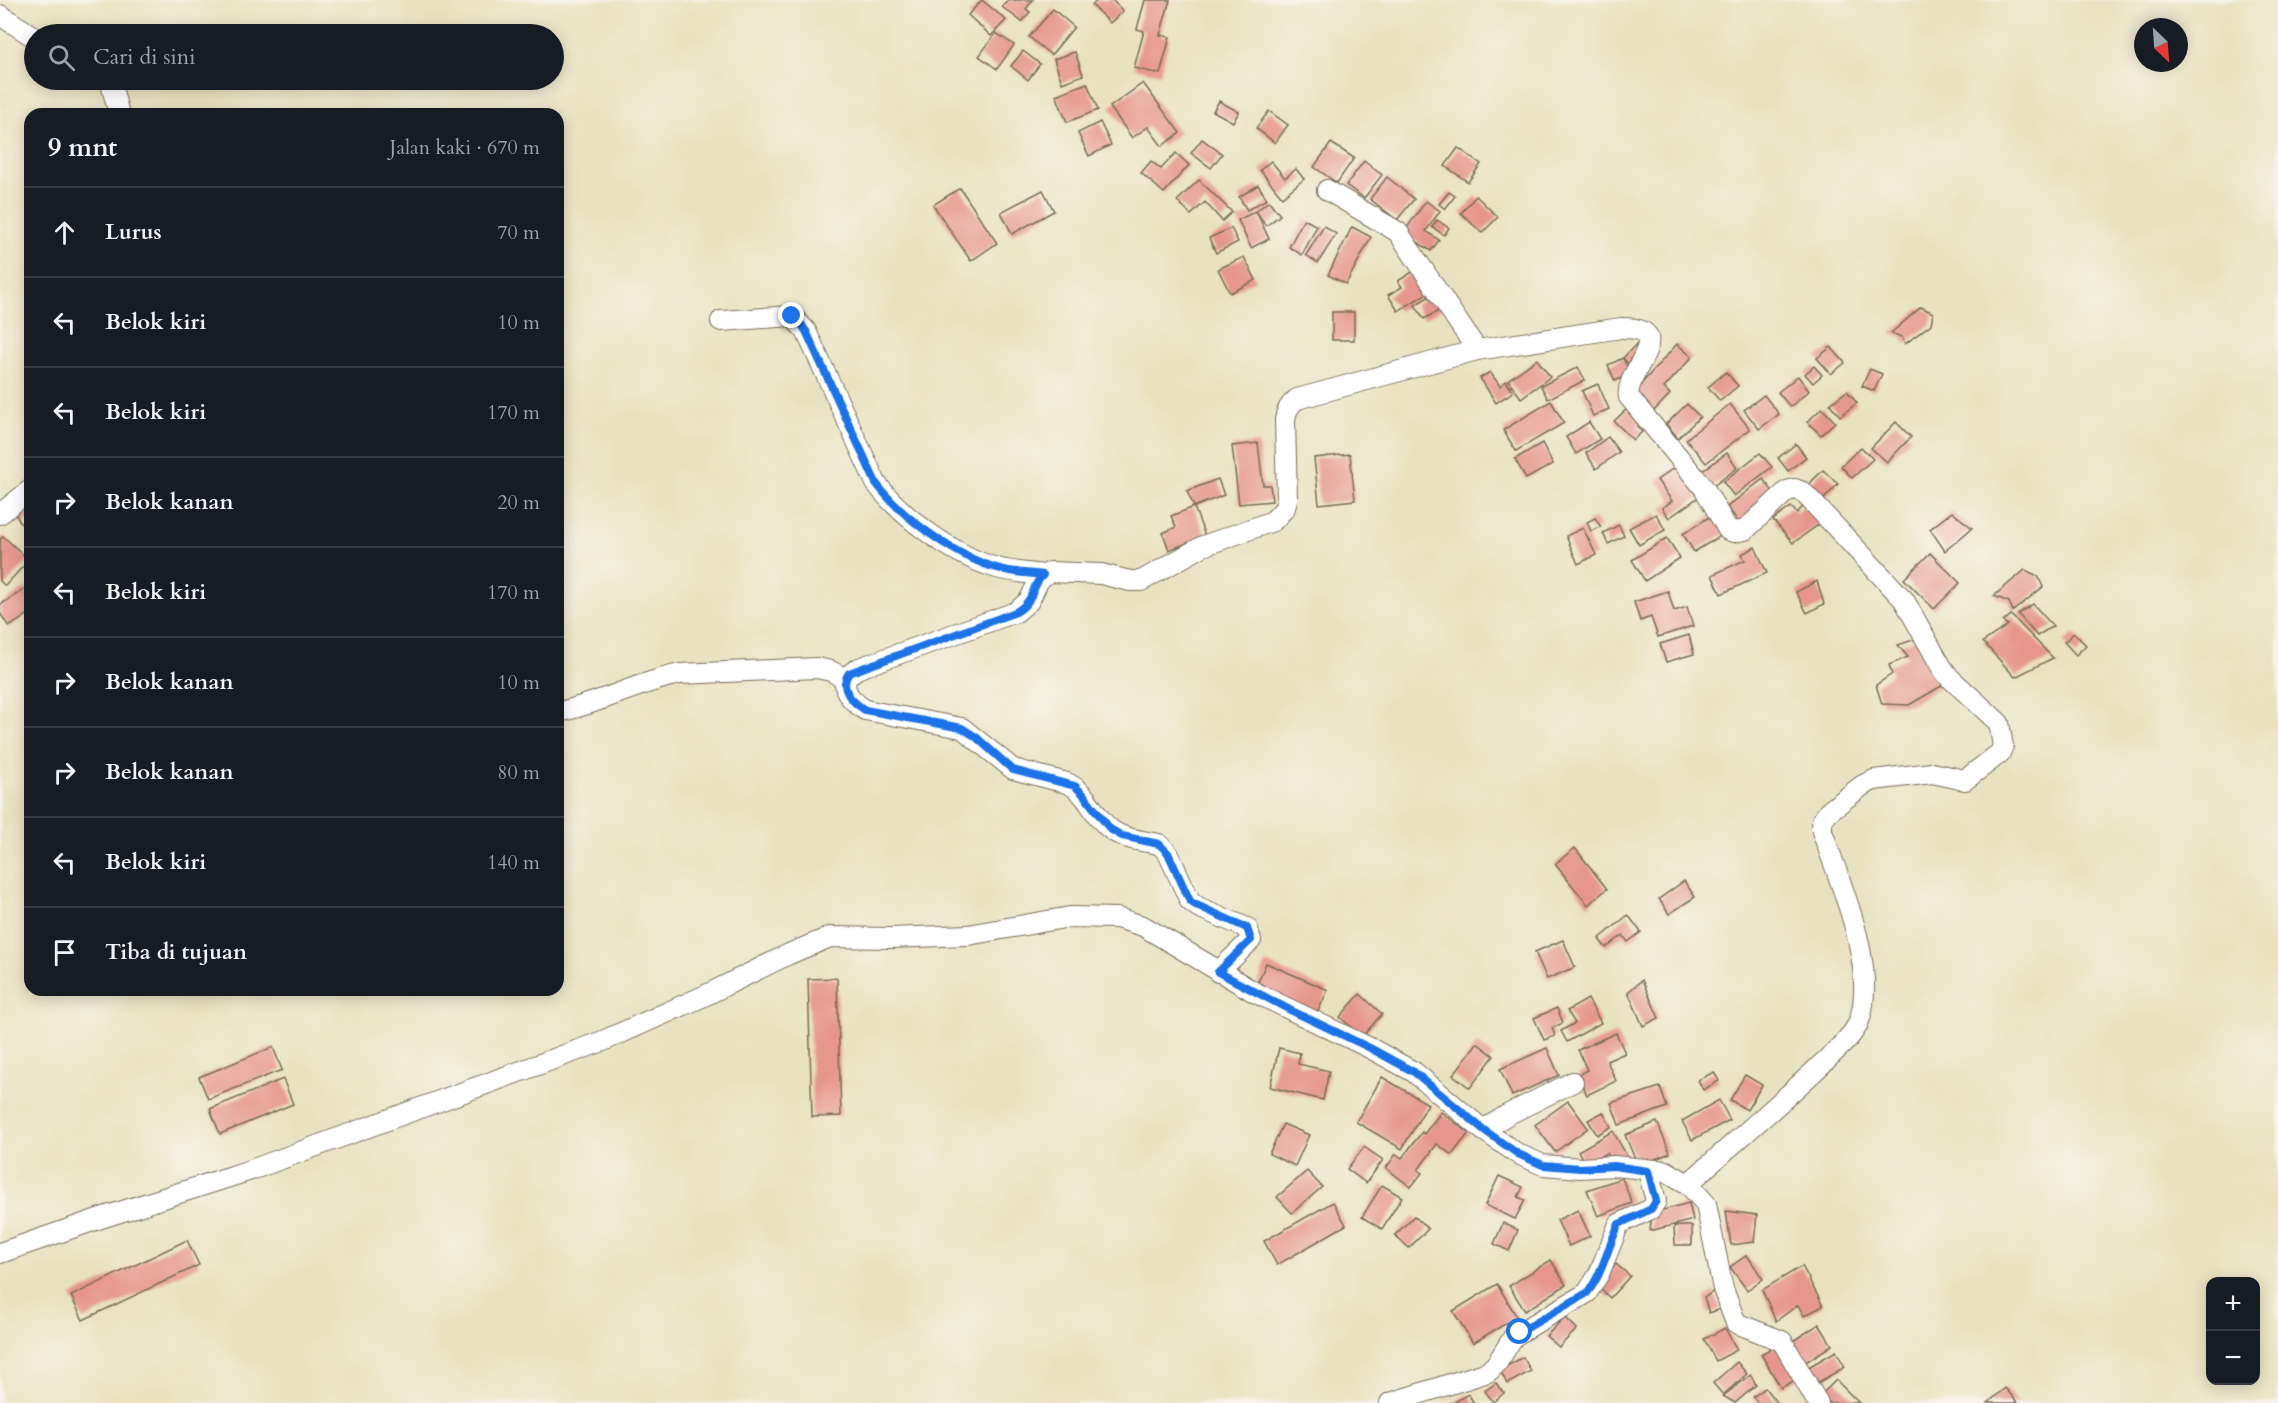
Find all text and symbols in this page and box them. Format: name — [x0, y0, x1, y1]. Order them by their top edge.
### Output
north arrow — [2134, 18, 2188, 72]
search box — [24, 24, 564, 90]
icon: search — [45, 41, 78, 74]
text: Cari di sini — [93, 42, 196, 72]
text: 9 mnt — [48, 130, 117, 165]
text: Jalan kaki · 670 m — [390, 134, 540, 161]
icon: ahead — [48, 216, 81, 249]
text: Lurus — [105, 217, 162, 247]
text: 70 m — [497, 219, 540, 246]
route end — [778, 302, 804, 328]
icon: left — [48, 306, 81, 339]
text: Belok kiri — [105, 307, 206, 337]
text: 10 m — [497, 309, 540, 336]
icon: left — [48, 396, 81, 429]
text: Belok kiri — [105, 397, 206, 427]
text: 170 m — [487, 399, 540, 426]
icon: right — [48, 486, 81, 519]
text: Belok kanan — [105, 487, 234, 517]
text: 20 m — [497, 489, 540, 516]
icon: left — [48, 576, 81, 609]
text: Belok kiri — [105, 577, 206, 607]
text: 170 m — [487, 579, 540, 606]
icon: right — [48, 666, 81, 699]
text: Belok kanan — [105, 667, 234, 697]
text: 10 m — [497, 669, 540, 696]
icon: right — [48, 756, 81, 789]
text: Belok kanan — [105, 757, 234, 787]
text: 80 m — [497, 759, 540, 786]
icon: left — [48, 846, 81, 879]
text: Belok kiri — [105, 847, 206, 877]
text: 140 m — [487, 849, 540, 876]
icon: arrive — [48, 936, 81, 969]
text: Tiba di tujuan — [105, 937, 247, 967]
map controls — [2206, 1277, 2260, 1385]
button: + — [2206, 1277, 2260, 1331]
route start — [1506, 1318, 1532, 1344]
button: − — [2206, 1331, 2260, 1385]

